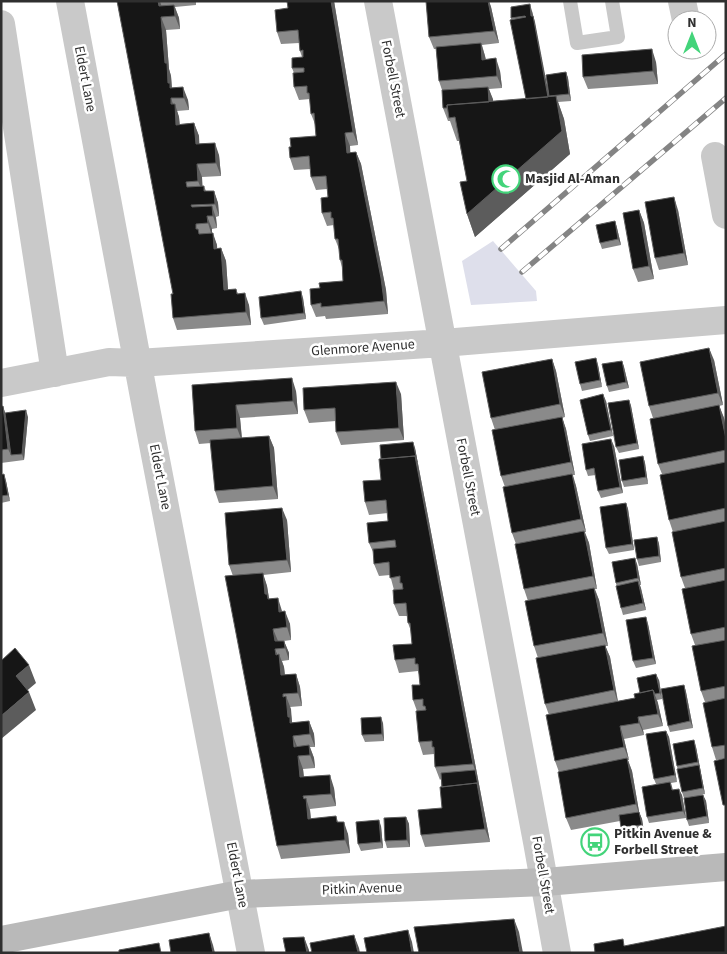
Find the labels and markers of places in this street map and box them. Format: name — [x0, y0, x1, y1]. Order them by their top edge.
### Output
mosque icon: Masjid Al-Aman — [491, 164, 521, 194]
place label: Masjid Al-Aman — [525, 169, 620, 189]
place label: Pitkin Avenue & Forbell Street — [614, 824, 712, 860]
bus stop icon: Pitkin Avenue & Forbell Street — [580, 827, 610, 857]

